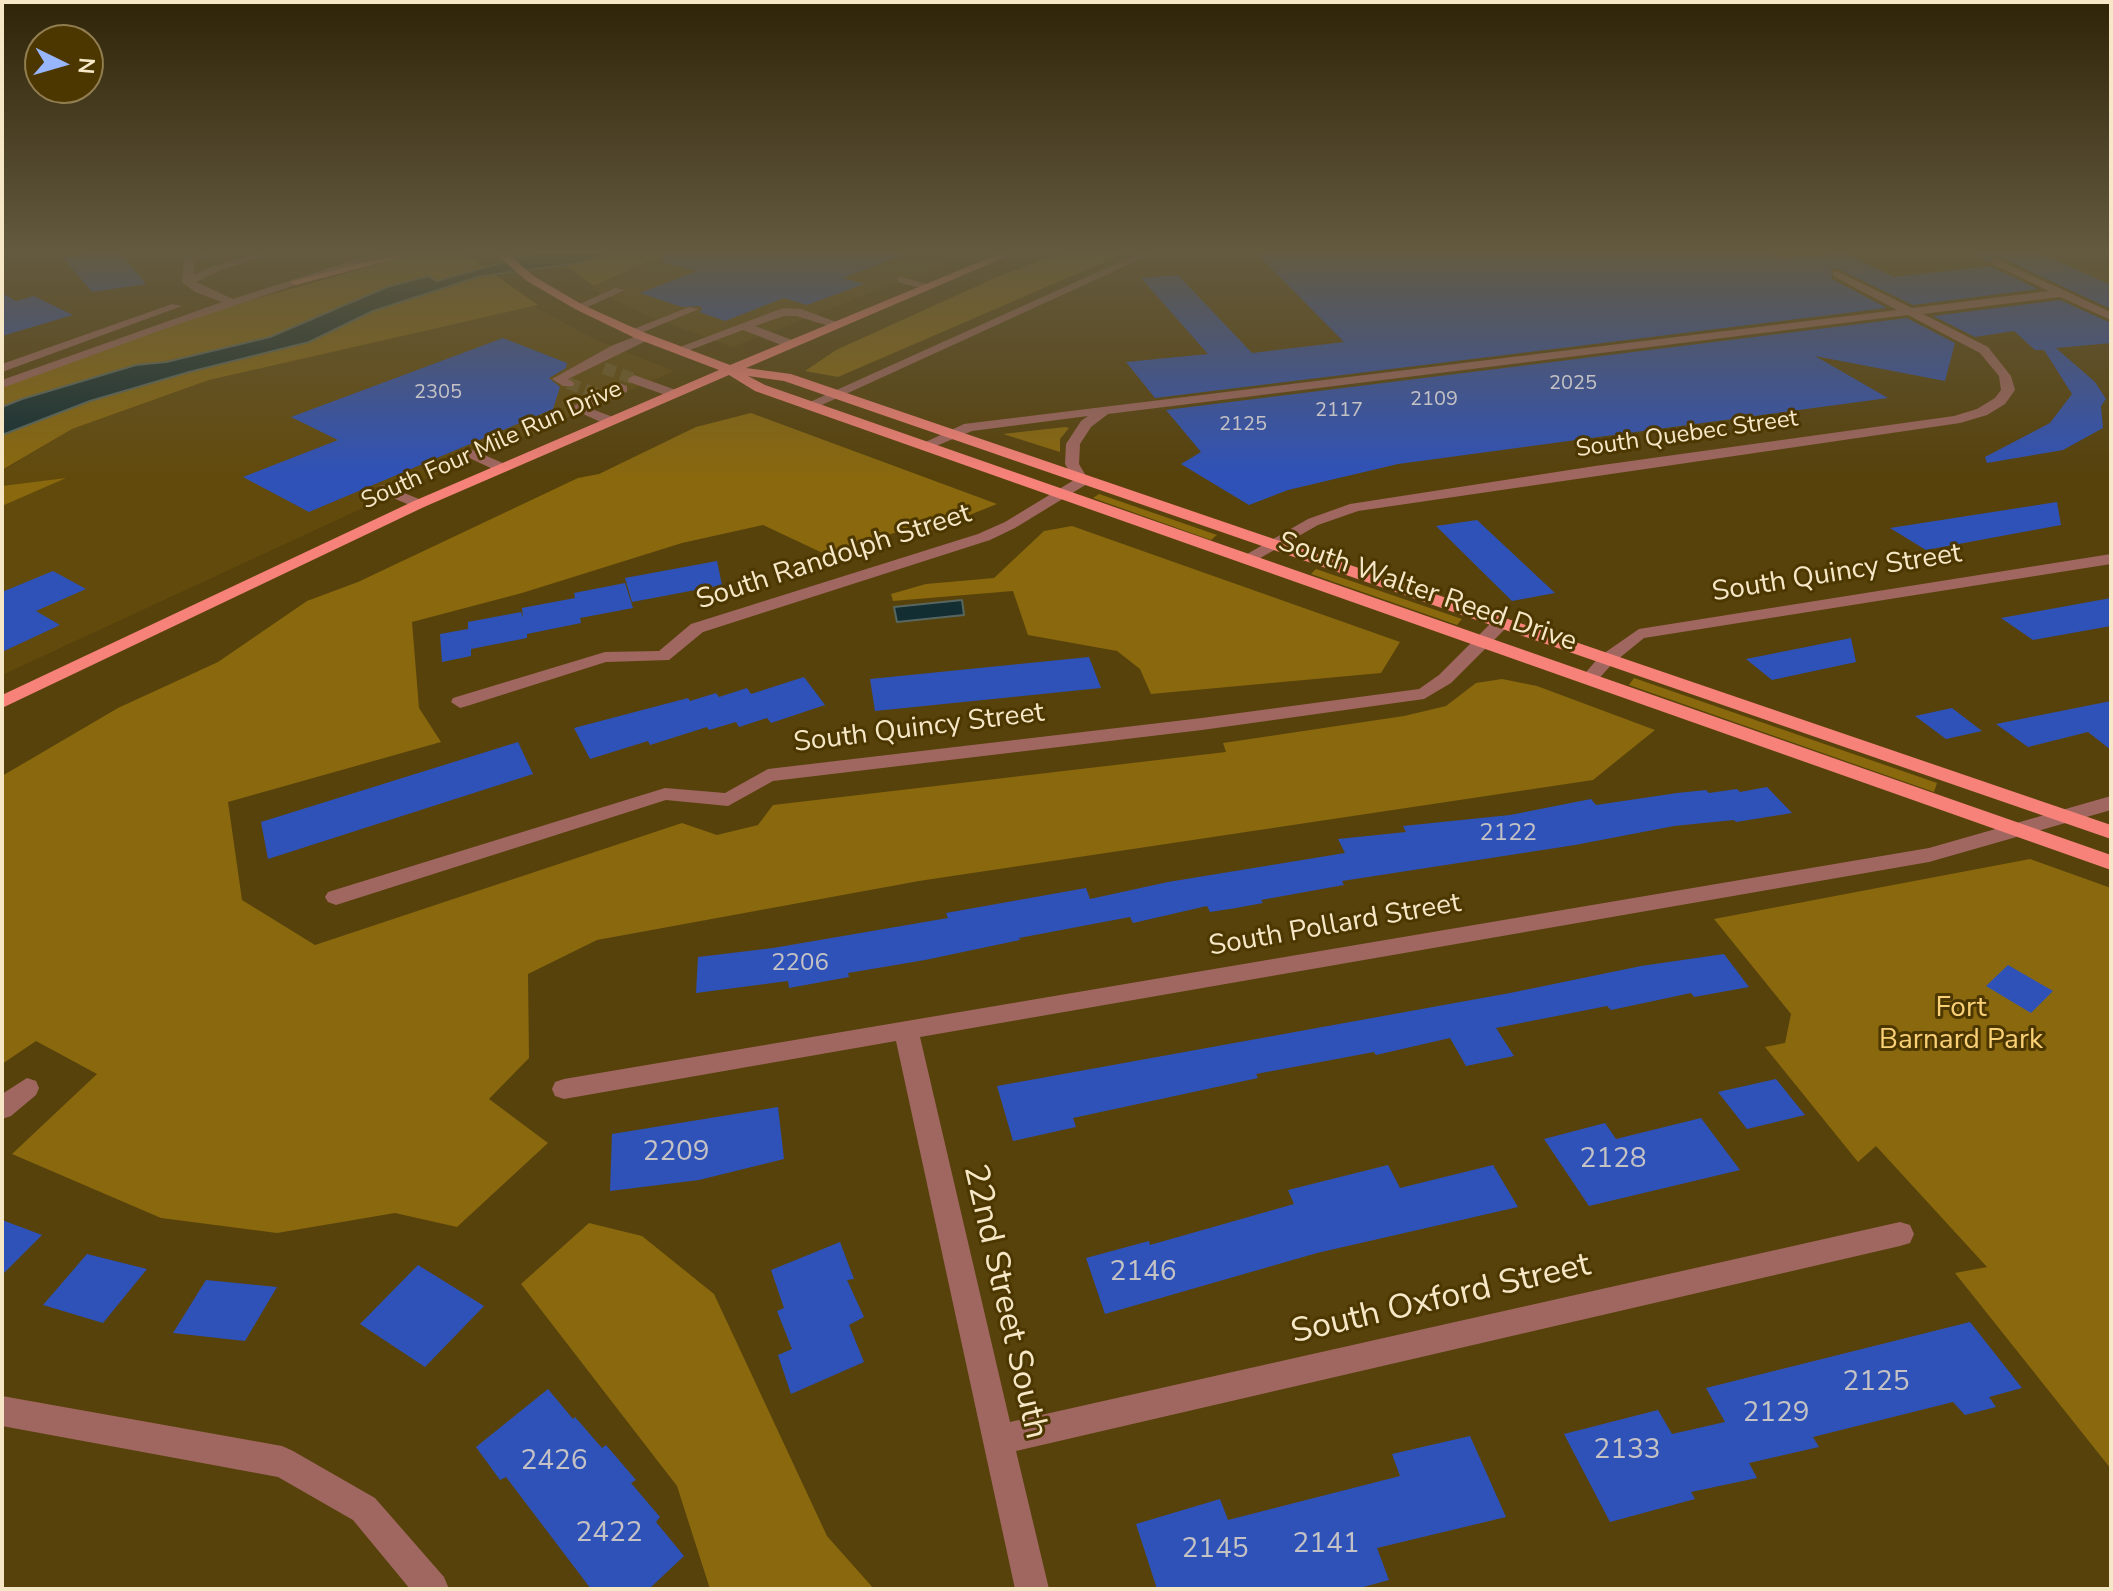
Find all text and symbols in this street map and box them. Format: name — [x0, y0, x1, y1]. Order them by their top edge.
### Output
north arrow — [24, 24, 104, 104]
text: N — [70, 56, 102, 75]
house number: 2025 — [1549, 372, 1597, 396]
street label: South Four Mile Run Drive — [357, 375, 627, 517]
house number: 2305 — [414, 381, 462, 405]
house number: 2109 — [1410, 388, 1458, 412]
house number: 2117 — [1315, 399, 1363, 423]
street label: South Quebec Street — [1574, 405, 1800, 465]
house number: 2125 — [1219, 413, 1267, 437]
street label: South Randolph Street — [692, 498, 976, 618]
street label: South Walter Reed Drive — [1273, 526, 1581, 660]
street label: South Quincy Street — [1710, 538, 1964, 610]
street label: South Quincy Street — [792, 697, 1046, 761]
house number: 2122 — [1479, 820, 1537, 848]
street label: South Pollard Street — [1206, 887, 1464, 965]
house number: 2206 — [771, 950, 829, 978]
park label: Fort Barnard Park — [1879, 992, 2043, 1058]
house number: 2209 — [642, 1136, 710, 1170]
house number: 2128 — [1579, 1143, 1647, 1177]
street label: 22nd Street South — [953, 1161, 1055, 1443]
street label: South Oxford Street — [1287, 1246, 1595, 1354]
house number: 2146 — [1109, 1256, 1177, 1290]
house number: 2125 — [1842, 1366, 1910, 1400]
house number: 2129 — [1742, 1397, 1810, 1431]
house number: 2133 — [1593, 1434, 1661, 1468]
house number: 2426 — [520, 1445, 588, 1479]
house number: 2422 — [575, 1517, 643, 1551]
house number: 2141 — [1292, 1528, 1360, 1562]
house number: 2145 — [1181, 1533, 1249, 1567]

